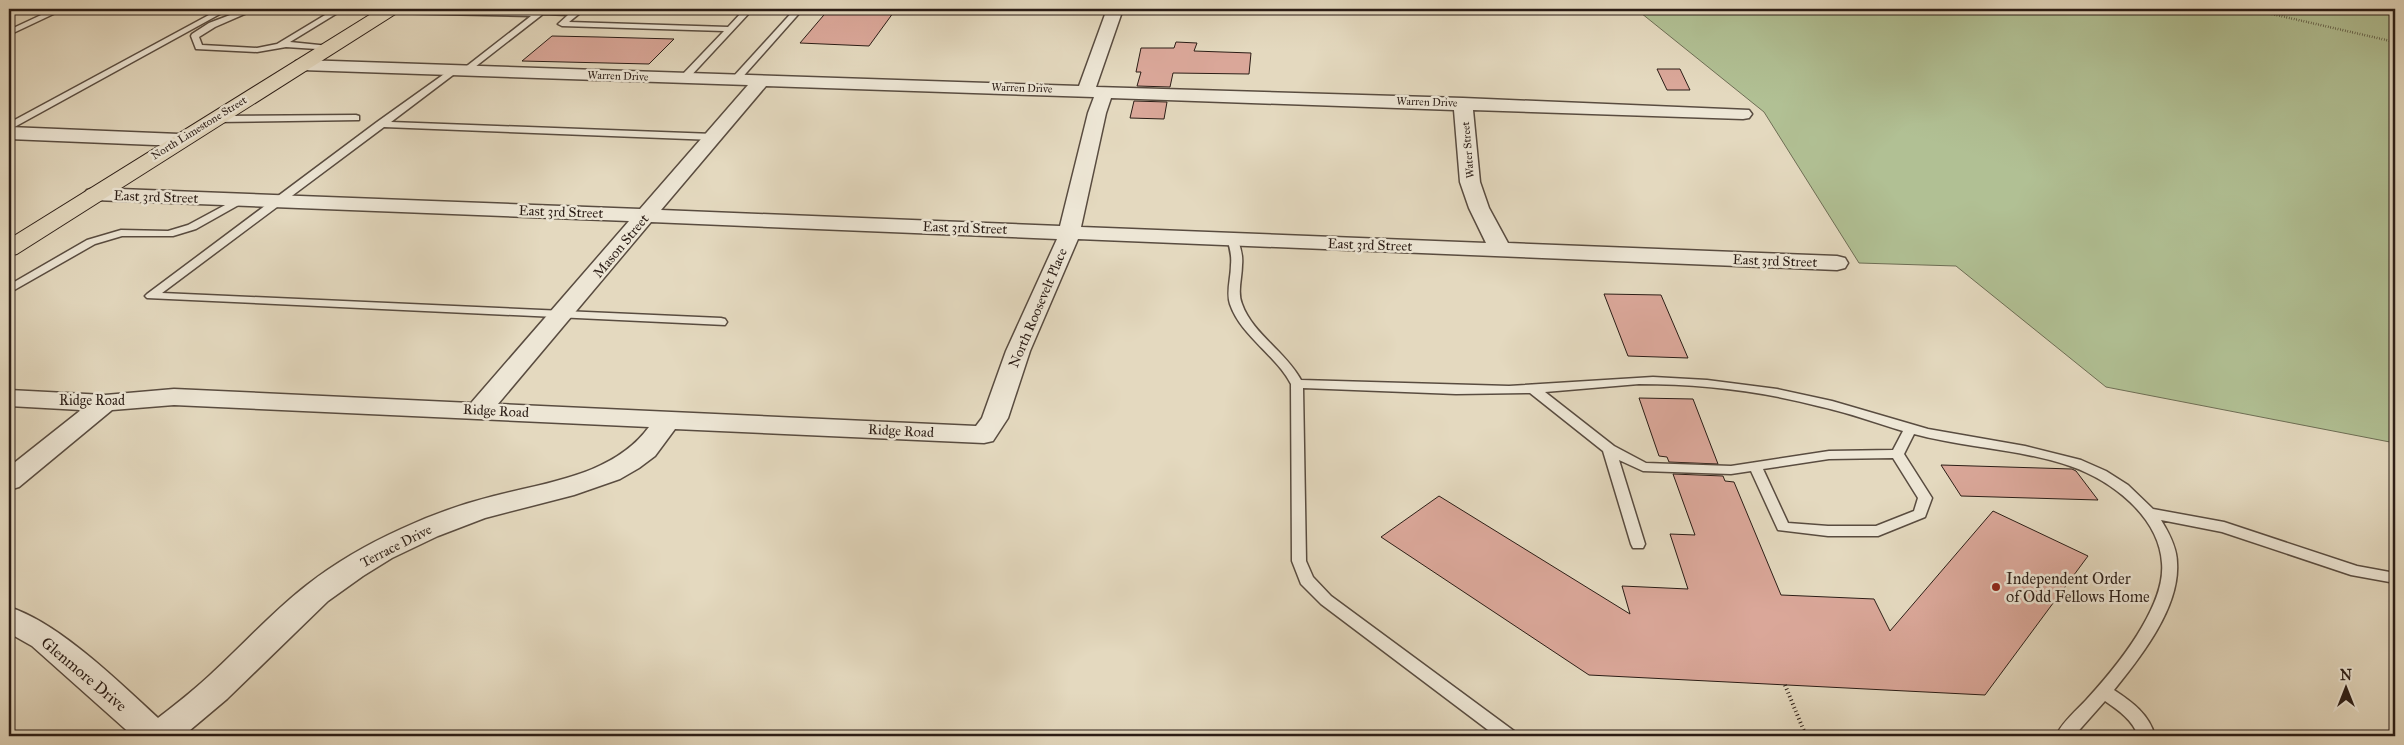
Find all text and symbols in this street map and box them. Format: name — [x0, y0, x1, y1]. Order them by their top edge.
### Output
street label: Warren Drive — [587, 68, 649, 84]
street label: Warren Drive — [991, 80, 1053, 96]
street label: North Limestone Street — [149, 93, 249, 163]
street label: Warren Drive — [1396, 94, 1458, 110]
street label: Water Street — [1459, 121, 1477, 179]
street label: East 3rd Street — [113, 187, 199, 207]
street label: East 3rd Street — [518, 202, 604, 222]
street label: Mason Street — [589, 211, 653, 281]
street label: East 3rd Street — [922, 218, 1008, 238]
street label: East 3rd Street — [1327, 235, 1413, 255]
street label: North Roosevelt Place — [1005, 246, 1071, 370]
street label: East 3rd Street — [1732, 251, 1818, 271]
street label: Ridge Road — [59, 392, 125, 409]
street label: Ridge Road — [463, 401, 529, 421]
street label: Ridge Road — [868, 421, 934, 441]
street label: Terrace Drive — [357, 521, 435, 571]
place label: Independent Order of Odd Fellows Home — [2006, 569, 2150, 606]
marker: Independent Order of Odd Fellows Home — [1990, 581, 2002, 593]
street label: Glenmore Drive — [37, 633, 131, 715]
north arrow — [2322, 662, 2372, 712]
text: N — [2340, 667, 2352, 684]

